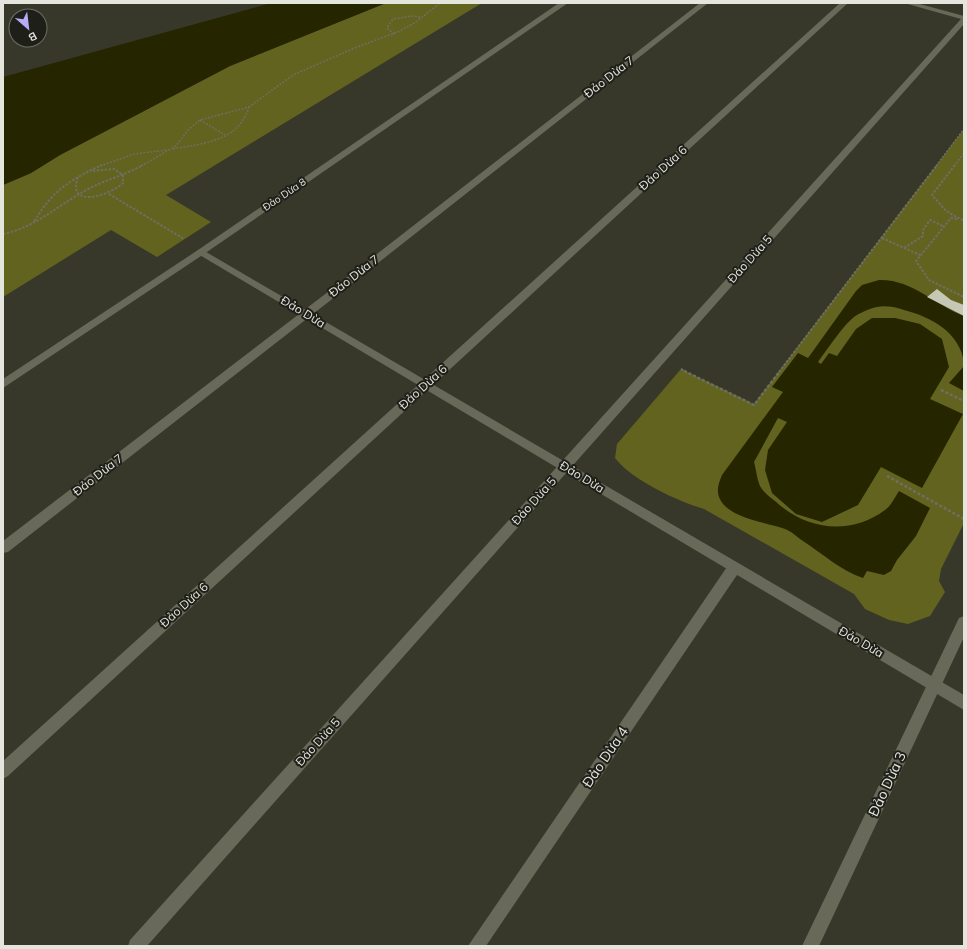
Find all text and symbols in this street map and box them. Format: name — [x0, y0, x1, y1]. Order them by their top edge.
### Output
north arrow — [8, 8, 48, 48]
text: B — [26, 29, 39, 45]
street label: Đảo Dừa 7 — [581, 52, 637, 101]
street label: Đảo Dừa 6 — [636, 142, 690, 193]
street label: Đảo Dừa 8 — [260, 175, 308, 214]
street label: Đảo Dừa 5 — [724, 232, 775, 286]
street label: Đảo Dừa 7 — [326, 251, 382, 300]
street label: Đảo Dừa — [278, 292, 328, 331]
street label: Đảo Dừa 6 — [396, 361, 450, 412]
street label: Đảo Dừa 7 — [70, 450, 126, 499]
street label: Đảo Dừa — [557, 457, 607, 496]
street label: Đảo Dừa 5 — [508, 474, 559, 528]
street label: Đảo Dừa 6 — [157, 579, 211, 630]
street label: Đảo Dừa — [836, 623, 886, 660]
street label: Đảo Dừa 5 — [292, 715, 343, 769]
street label: Đảo Dừa 4 — [578, 723, 632, 791]
street label: Đảo Dừa 3 — [864, 749, 910, 819]

